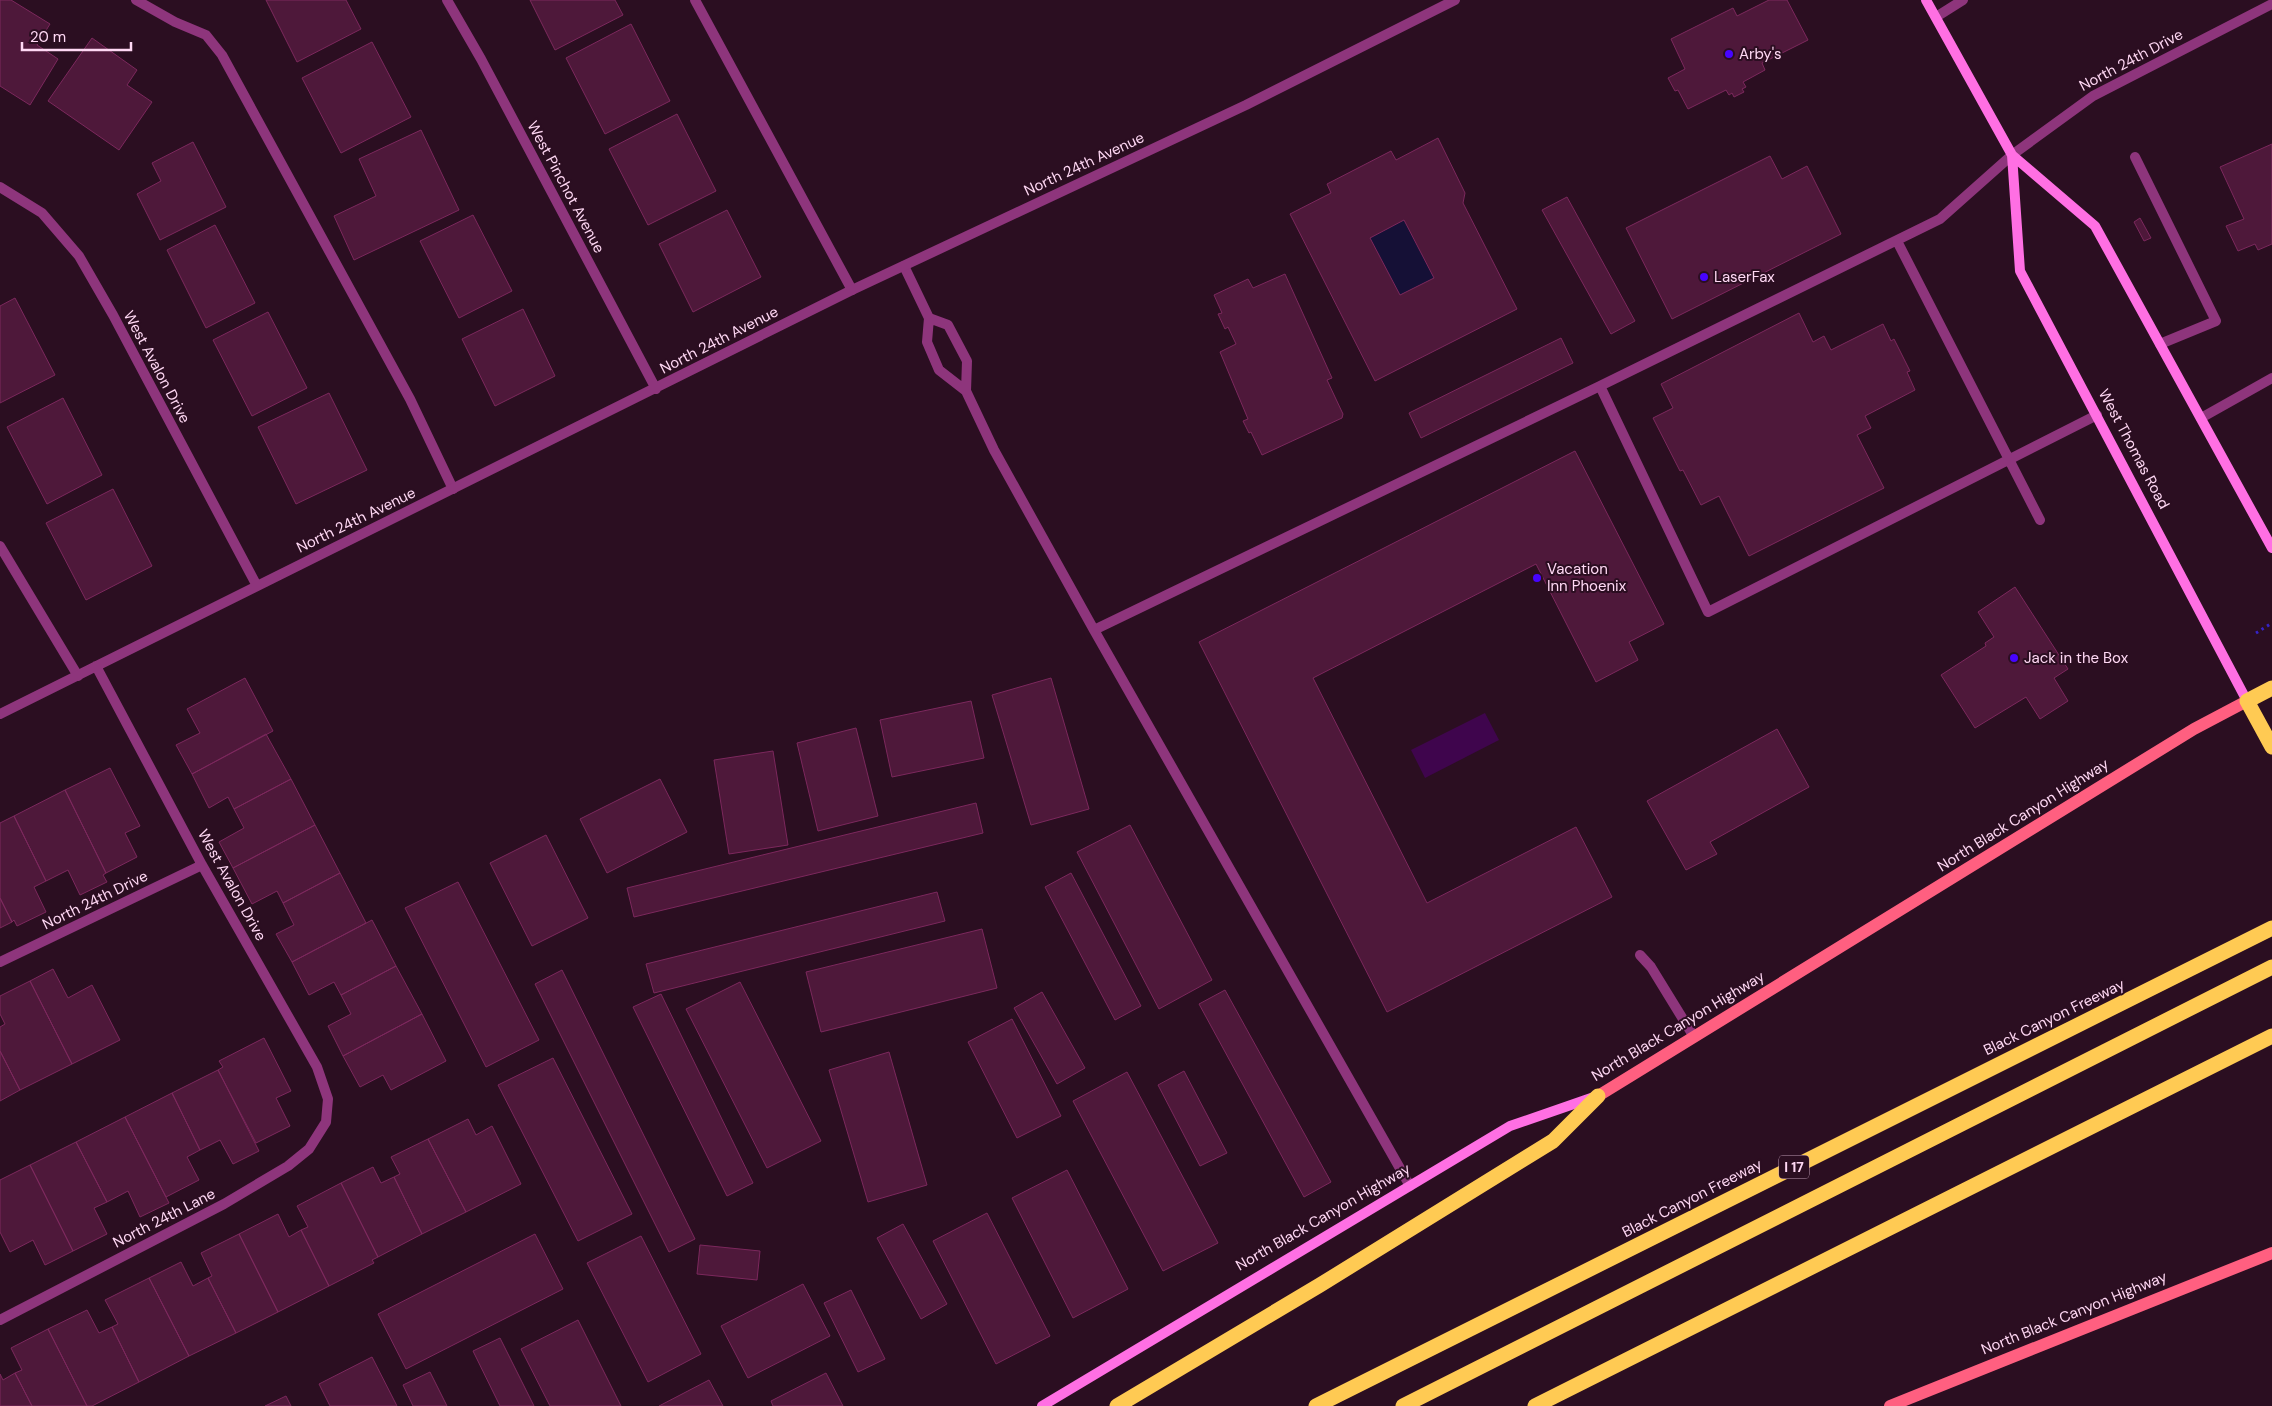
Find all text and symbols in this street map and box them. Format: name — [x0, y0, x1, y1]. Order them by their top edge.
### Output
scale bar — [22, 20, 131, 52]
street label: North 24th Drive — [2076, 24, 2186, 96]
text: 20 m — [30, 27, 66, 47]
place label: Arby's — [1739, 44, 1782, 64]
marker: Arby's — [1723, 48, 1735, 60]
street label: West Pinchot Avenue — [523, 117, 609, 257]
street label: North 24th Avenue — [1021, 127, 1147, 201]
place label: LaserFax — [1714, 267, 1775, 287]
marker: LaserFax — [1698, 271, 1710, 283]
street label: North 24th Avenue — [656, 302, 782, 378]
street label: West Avalon Drive — [119, 307, 195, 427]
street label: West Thomas Road — [2094, 385, 2174, 513]
street label: North 24th Avenue — [293, 482, 419, 558]
place label: Vacation Inn Phoenix — [1547, 559, 1627, 596]
marker: Vacation Inn Phoenix — [1531, 572, 1543, 584]
place label: Jack in the Box — [2024, 648, 2129, 668]
marker: Jack in the Box — [2008, 652, 2020, 664]
street label: North Black Canyon Highway — [1933, 754, 2113, 876]
street label: West Avalon Drive — [193, 826, 271, 944]
street label: North 24th Drive — [39, 866, 151, 934]
street label: North Black Canyon Highway — [1588, 966, 1769, 1086]
street label: Black Canyon Freeway — [1980, 974, 2128, 1060]
street label: Black Canyon Freeway — [1619, 1154, 1766, 1242]
road number: I 17 — [1779, 1156, 1809, 1178]
street label: North Black Canyon Highway — [1232, 1158, 1415, 1275]
street label: North 24th Lane — [109, 1184, 219, 1252]
street label: North Black Canyon Highway — [1978, 1266, 2170, 1359]

